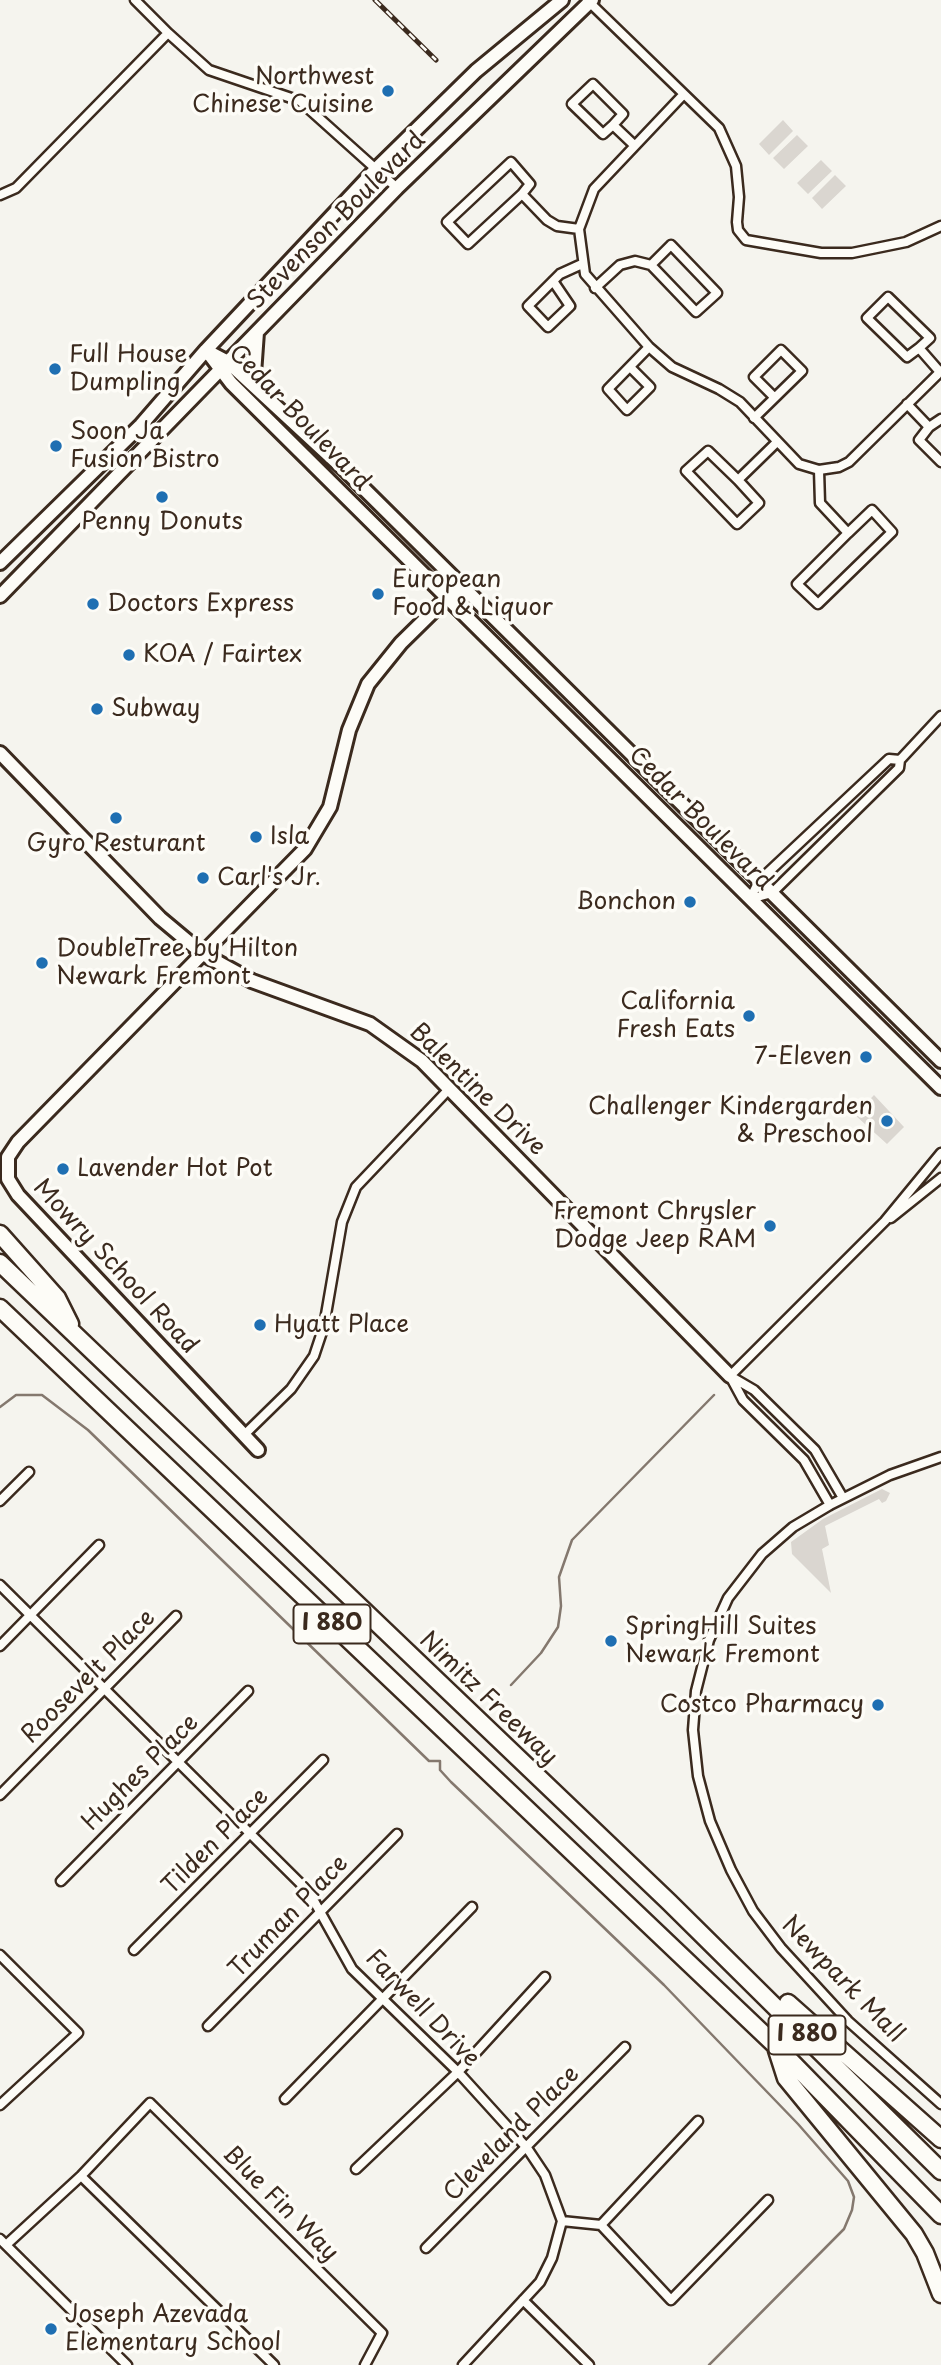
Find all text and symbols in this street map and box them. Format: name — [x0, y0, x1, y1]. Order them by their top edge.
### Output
place label: Northwest Chinese Cuisine — [192, 63, 374, 119]
marker: Northwest Chinese Cuisine — [380, 83, 396, 99]
street label: Stevenson Boulevard — [242, 126, 432, 316]
street label: Cedar Boulevard — [222, 339, 376, 497]
place label: Full House Dumpling — [69, 341, 187, 397]
marker: Full House Dumpling — [47, 361, 63, 377]
place label: Soon Ja Fusion Bistro — [70, 418, 220, 474]
marker: Soon Ja Fusion Bistro — [48, 438, 64, 454]
marker: Penny Donuts — [154, 489, 170, 505]
place label: Penny Donuts — [81, 508, 243, 536]
place label: European Food & Liquor — [392, 566, 553, 622]
marker: European Food & Liquor — [370, 586, 386, 602]
place label: Doctors Express — [107, 590, 294, 618]
marker: Doctors Express — [85, 596, 101, 612]
place label: KOA / Fairtex — [143, 641, 302, 669]
marker: KOA / Fairtex — [121, 647, 137, 663]
place label: Subway — [111, 695, 200, 723]
marker: Subway — [89, 701, 105, 717]
street label: Cedar Boulevard — [622, 741, 778, 897]
marker: Gyro Resturant — [108, 810, 124, 826]
place label: Isla — [270, 823, 309, 851]
marker: Isla — [248, 829, 264, 845]
place label: Gyro Resturant — [26, 830, 206, 858]
place label: Carl's Jr. — [217, 864, 321, 892]
marker: Carl's Jr. — [195, 870, 211, 886]
place label: Bonchon — [576, 888, 676, 916]
marker: Bonchon — [682, 894, 698, 910]
place label: DoubleTree by Hilton Newark Fremont — [56, 935, 298, 991]
marker: DoubleTree by Hilton Newark Fremont — [34, 955, 50, 971]
place label: California Fresh Eats — [616, 988, 735, 1044]
marker: California Fresh Eats — [741, 1008, 757, 1024]
street label: Balentine Drive — [403, 1018, 551, 1162]
place label: 7-Eleven — [754, 1043, 852, 1071]
marker: 7-Eleven — [858, 1049, 874, 1065]
place label: Challenger Kindergarden & Preschool — [588, 1093, 873, 1149]
marker: Challenger Kindergarden & Preschool — [879, 1113, 895, 1129]
place label: Lavender Hot Pot — [77, 1155, 273, 1183]
marker: Lavender Hot Pot — [55, 1161, 71, 1177]
street label: Mowry School Road — [27, 1174, 203, 1360]
place label: Fremont Chrysler Dodge Jeep RAM — [553, 1198, 756, 1254]
marker: Fremont Chrysler Dodge Jeep RAM — [762, 1218, 778, 1234]
place label: Hyatt Place — [274, 1311, 409, 1339]
marker: Hyatt Place — [252, 1317, 268, 1333]
street label: Roosevelt Place — [16, 1604, 162, 1750]
road number: I 880 — [294, 1604, 370, 1644]
place label: SpringHill Suites Newark Fremont — [625, 1613, 820, 1669]
street label: Nimitz Freeway — [413, 1626, 563, 1772]
marker: SpringHill Suites Newark Fremont — [603, 1633, 619, 1649]
place label: Costco Pharmacy — [660, 1691, 864, 1719]
marker: Costco Pharmacy — [870, 1697, 886, 1713]
street label: Hughes Place — [77, 1709, 205, 1837]
street label: Tilden Place — [157, 1783, 275, 1901]
street label: Truman Place — [223, 1850, 355, 1984]
street label: Newpark Mall — [775, 1911, 909, 2049]
street label: Farwell Drive — [359, 1944, 485, 2074]
road number: I 880 — [768, 2016, 846, 2054]
street label: Cleveland Place — [438, 2060, 586, 2208]
street label: Blue Fin Way — [216, 2140, 344, 2268]
place label: Joseph Azevada Elementary School — [65, 2301, 281, 2357]
marker: Joseph Azevada Elementary School — [43, 2321, 59, 2337]

